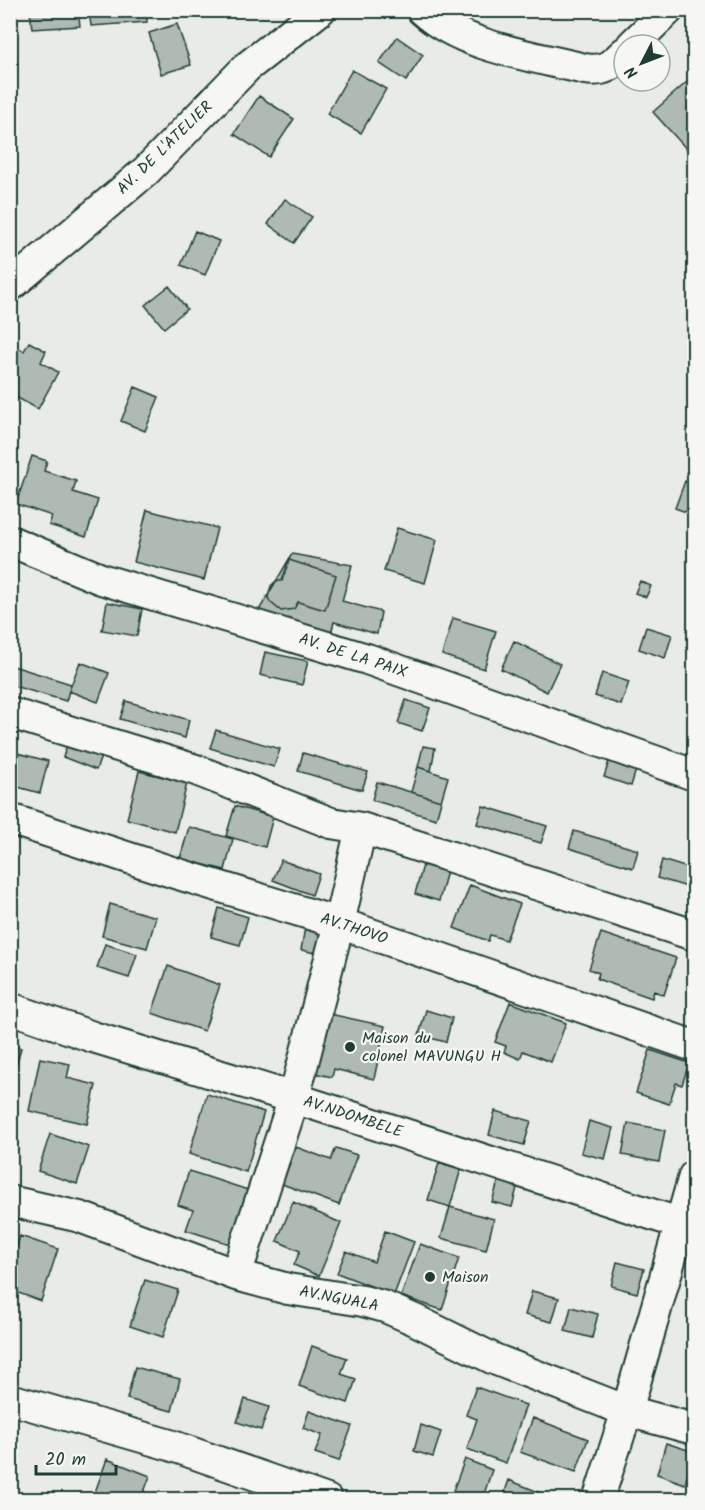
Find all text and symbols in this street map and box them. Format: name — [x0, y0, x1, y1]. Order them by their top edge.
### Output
north arrow — [612, 33, 672, 93]
text: N — [619, 60, 645, 84]
street label: AV. DE L'ATELIER — [111, 95, 219, 201]
street label: AV. DE LA PAIX — [295, 627, 411, 686]
street label: AV.THOVO — [317, 906, 391, 952]
place label: Maison du colonel MAVUNGU H — [362, 1026, 501, 1069]
marker: Maison du colonel MAVUNGU H — [343, 1040, 357, 1054]
street label: AV.NDOMBELE — [300, 1089, 407, 1145]
place label: Maison — [442, 1265, 489, 1290]
marker: Maison — [423, 1270, 437, 1284]
street label: AV.NGUALA — [297, 1279, 381, 1319]
scale bar — [36, 1438, 116, 1476]
text: 20 m — [45, 1446, 86, 1475]

